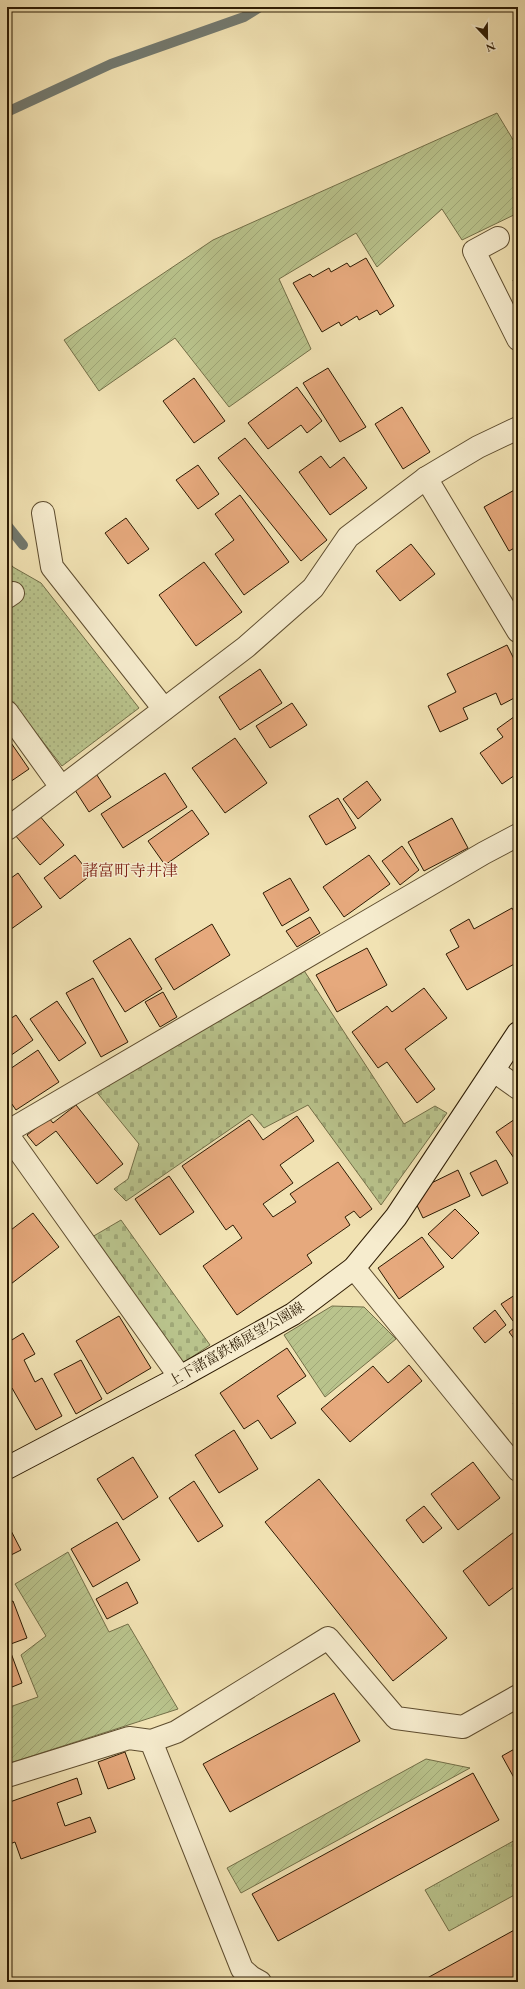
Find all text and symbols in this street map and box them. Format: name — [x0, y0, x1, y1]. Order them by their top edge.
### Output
north arrow — [467, 18, 507, 58]
text: N — [484, 39, 497, 55]
district label: 諸富町寺井津 — [82, 860, 178, 881]
street label: 上下諸富鉄橋展望公園線 — [165, 1298, 307, 1390]

